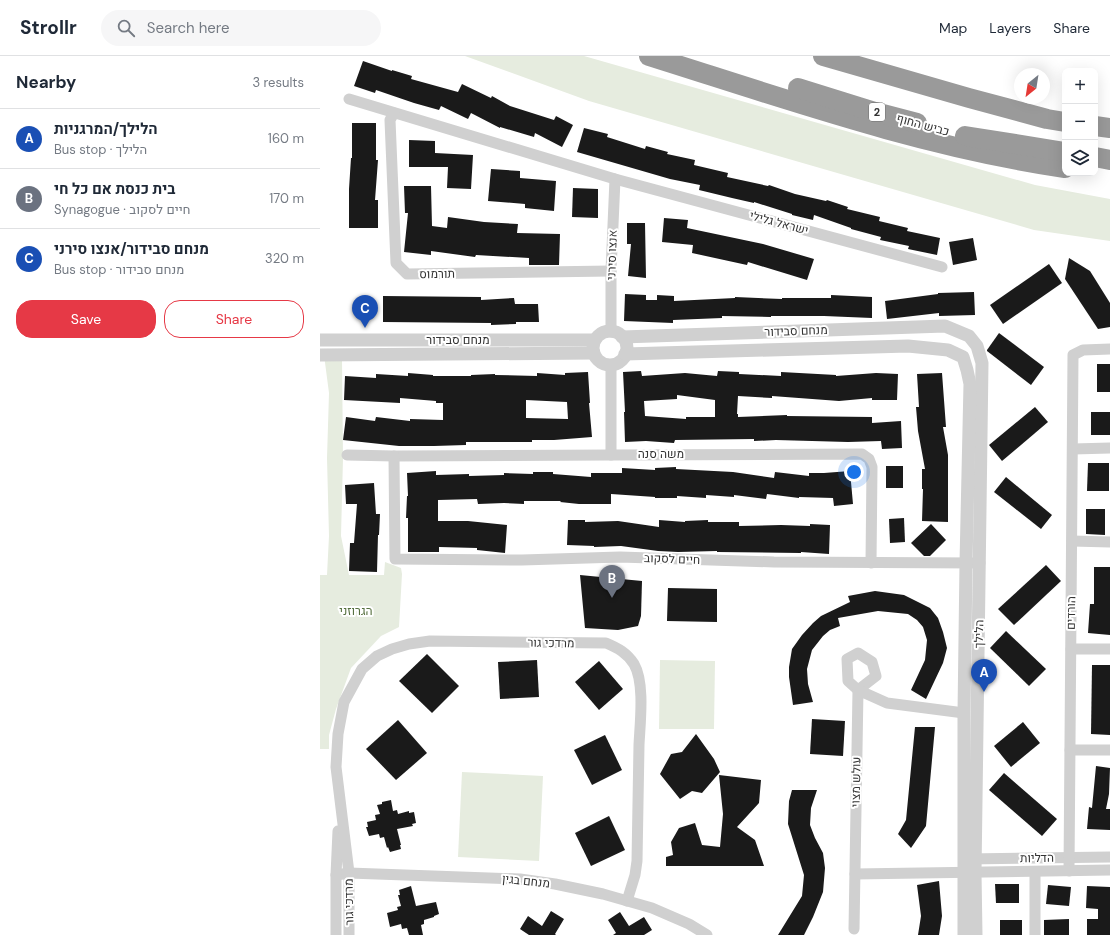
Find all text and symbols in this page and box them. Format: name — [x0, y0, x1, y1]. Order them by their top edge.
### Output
search box — [101, 10, 381, 46]
text: Strollr — [20, 15, 77, 40]
icon: search — [115, 17, 137, 39]
text: Search here — [147, 18, 230, 38]
text: Map — [939, 19, 967, 37]
text: Layers — [989, 19, 1031, 37]
text: Share — [1053, 19, 1090, 37]
north arrow — [1014, 68, 1050, 104]
map controls — [1062, 68, 1098, 176]
button: + — [1062, 68, 1098, 104]
text: Nearby — [16, 71, 76, 93]
text: 3 results — [252, 74, 304, 91]
road number: 2 — [869, 103, 885, 121]
button: − — [1062, 104, 1098, 140]
street label: כביש החוף — [895, 110, 951, 140]
text: הלילך/המרגניות — [54, 119, 158, 139]
text: A — [24, 130, 34, 147]
text: 160 m — [268, 130, 304, 147]
button: layers — [1062, 140, 1098, 176]
text: Bus stop · הלילך — [54, 141, 147, 158]
text: בית כנסת אם כל חי — [54, 179, 175, 199]
text: B — [25, 190, 33, 207]
text: 170 m — [269, 190, 304, 207]
text: Synagogue · חיים לסקוב — [54, 201, 191, 218]
street label: ישראל גלילי — [748, 207, 810, 239]
street label: אנצו סירני — [603, 229, 621, 280]
text: מנחם סבידור/אנצו סירני — [54, 239, 209, 259]
text: C — [24, 250, 34, 267]
text: 320 m — [265, 250, 304, 267]
text: Bus stop · מנחם סבידור — [54, 261, 184, 278]
street label: תורמוס — [419, 266, 455, 282]
pin: C — [352, 295, 378, 328]
button: Save — [16, 300, 156, 338]
button: Share — [164, 300, 304, 338]
street label: מנחם סבידור — [764, 322, 828, 340]
street label: מנחם סבידור — [426, 332, 490, 348]
street label: משה סנה — [638, 446, 684, 462]
your location — [844, 462, 864, 482]
street label: חיים לסקוב — [643, 550, 701, 568]
pin: B — [599, 565, 625, 598]
street label: הורדים — [1063, 596, 1079, 630]
park label: הגרוזני — [339, 603, 373, 619]
street label: הלילך — [971, 619, 987, 649]
street label: מרדכי גור — [527, 635, 575, 651]
pin: A — [971, 659, 997, 692]
street label: עולש מצוי — [848, 757, 864, 807]
street label: הדליות — [1020, 850, 1054, 866]
street label: מנחם בגין — [501, 871, 551, 891]
street label: מרדכי גור — [341, 878, 357, 926]

